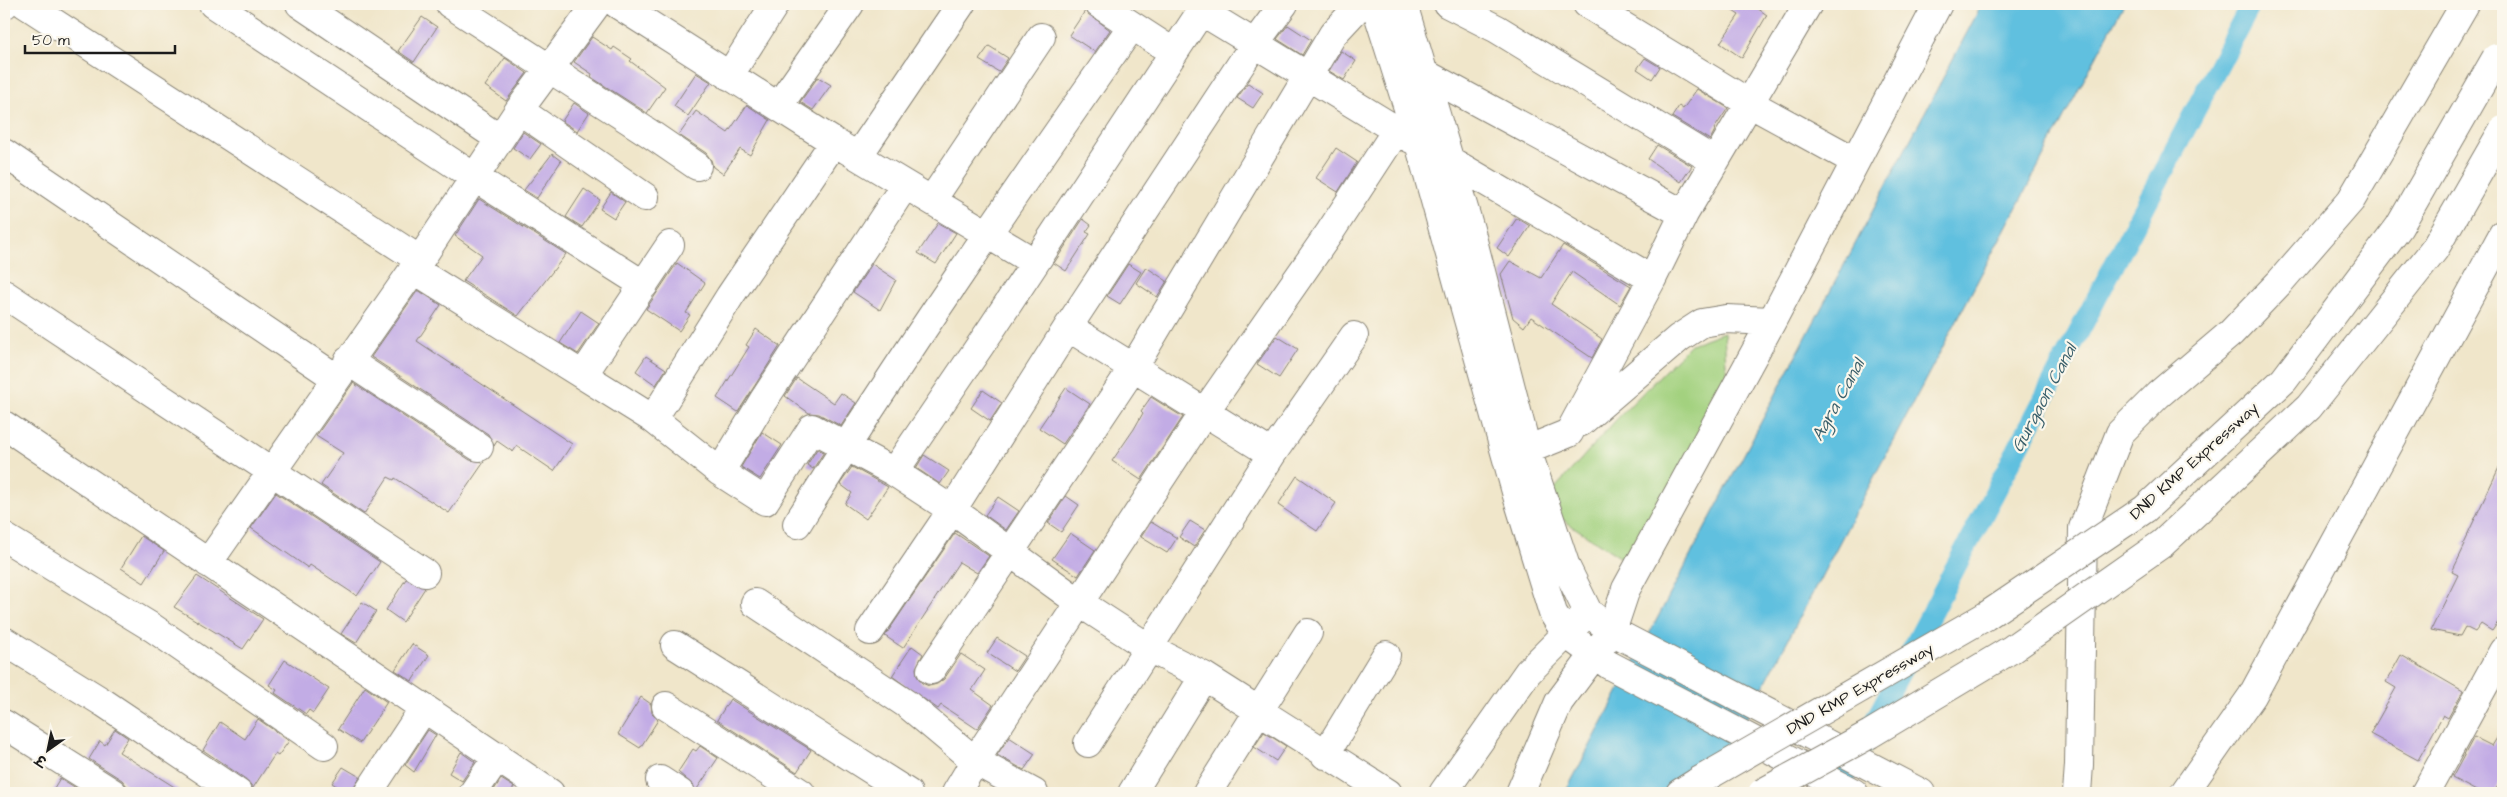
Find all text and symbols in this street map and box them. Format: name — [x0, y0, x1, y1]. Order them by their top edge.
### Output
scale bar — [25, 22, 175, 54]
text: 50 m — [32, 30, 70, 51]
water label: Gurgaon Canal — [2005, 338, 2085, 457]
water label: Agra Canal — [1805, 353, 1873, 446]
street label: DND KMP Expressway — [2125, 397, 2264, 525]
street label: DND KMP Expressway — [1783, 638, 1938, 741]
north arrow — [22, 724, 72, 774]
text: उ — [31, 748, 52, 772]

